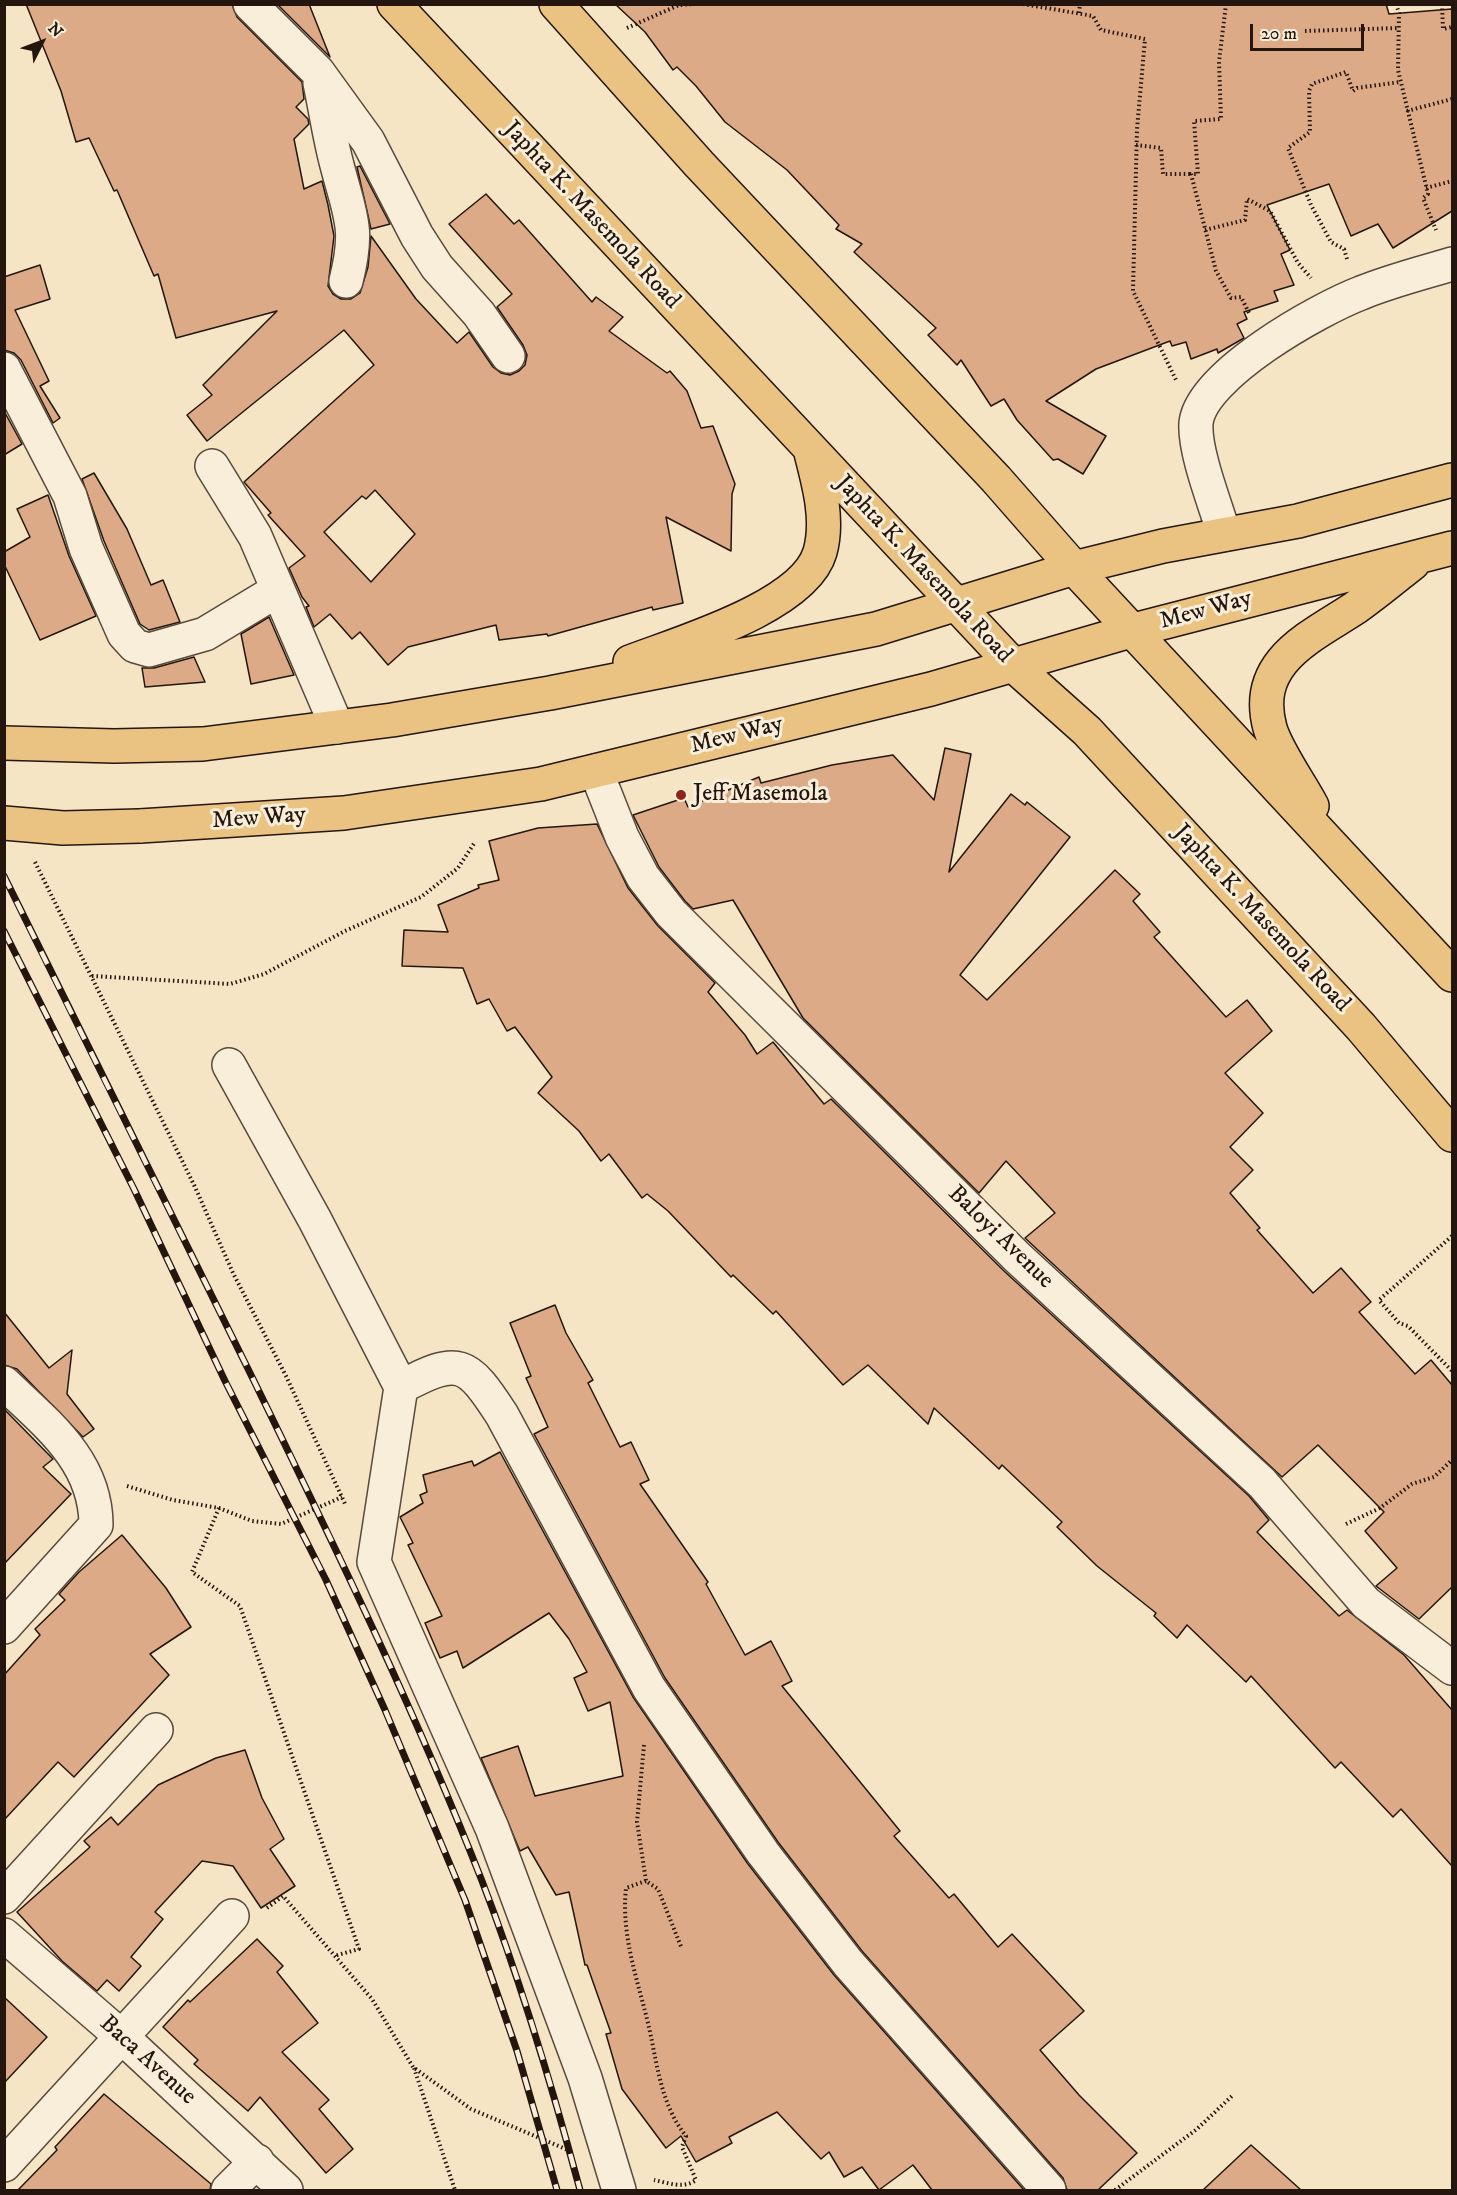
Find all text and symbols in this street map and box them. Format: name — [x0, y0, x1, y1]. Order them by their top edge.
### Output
north arrow — [12, 12, 72, 72]
scale bar — [1253, 12, 1367, 50]
text: N — [44, 18, 67, 42]
text: 20 m — [1261, 23, 1297, 45]
street label: Japhta K. Masemola Road — [496, 116, 686, 316]
street label: Japhta K. Masemola Road — [828, 470, 1018, 670]
street label: Mew Way — [1157, 585, 1255, 637]
street label: Mew Way — [688, 711, 786, 761]
place label: Jeff Masemola — [693, 781, 828, 809]
marker: Jeff Masemola — [674, 788, 688, 802]
street label: Mew Way — [211, 801, 307, 837]
street label: Japhta K. Masemola Road — [1166, 819, 1356, 1019]
street label: Baloyi Avenue — [941, 1180, 1059, 1296]
street label: Baca Avenue — [93, 2010, 201, 2112]

